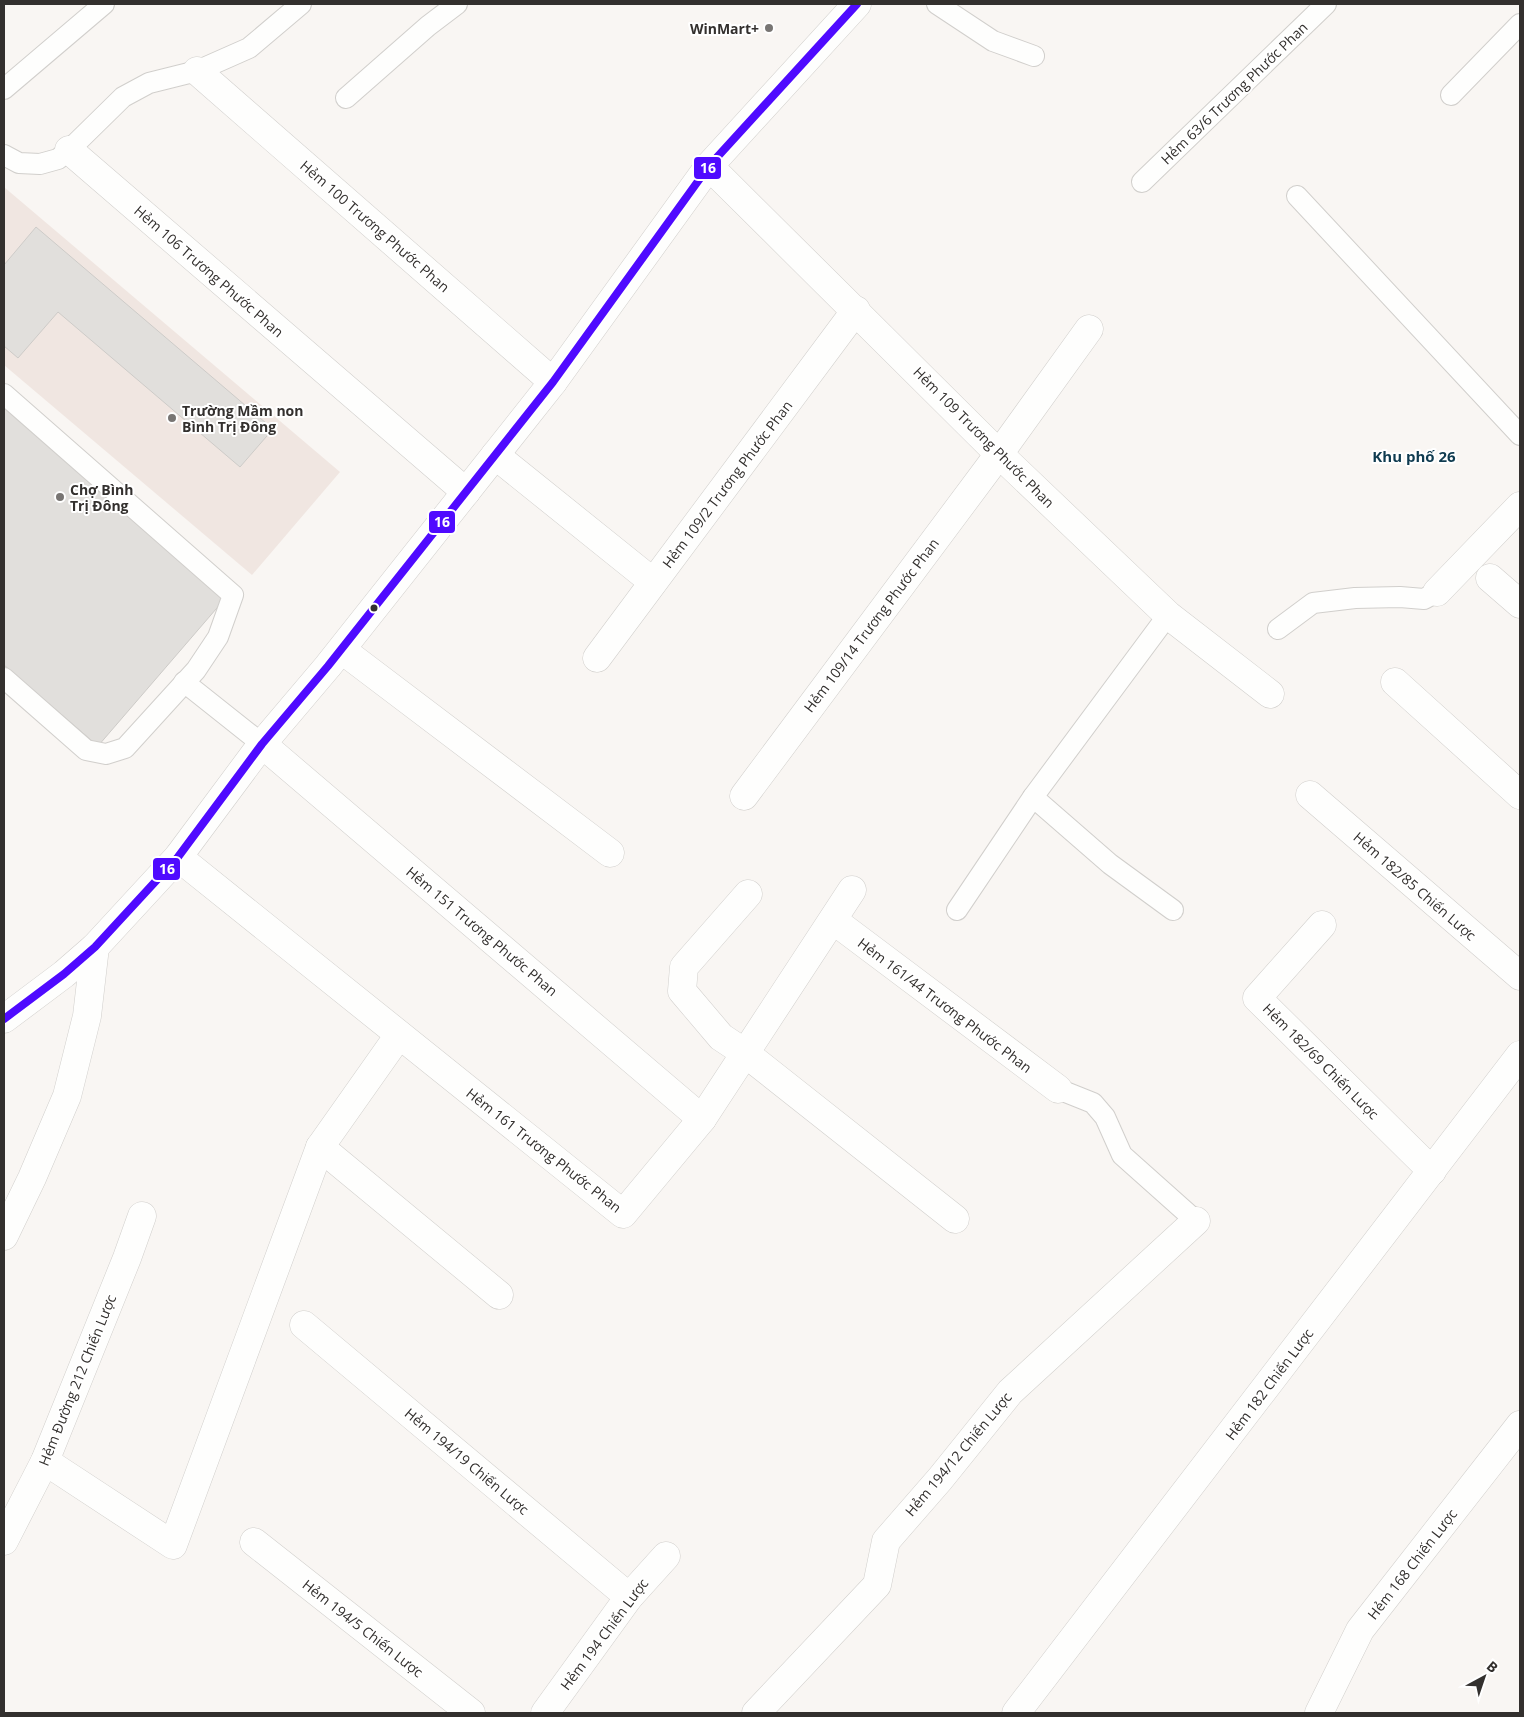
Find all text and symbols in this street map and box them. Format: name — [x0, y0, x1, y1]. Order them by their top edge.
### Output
street label: Hẻm 63/6 Trương Phước Phan — [1156, 18, 1312, 168]
place label: WinMart+ — [690, 19, 759, 38]
marker: WinMart+ — [763, 22, 775, 34]
street label: Hẻm 100 Trương Phước Phan — [296, 156, 454, 296]
line badge: 16 — [693, 156, 722, 180]
text: 16 — [700, 158, 716, 177]
street label: Hẻm 106 Trương Phước Phan — [130, 201, 288, 341]
street label: Hẻm 109 Trương Phước Phan — [909, 362, 1059, 512]
street label: Hẻm 109/2 Trương Phước Phan — [658, 396, 796, 572]
place label: Trường Mầm non Bình Trị Đông — [182, 401, 303, 436]
marker: Trường Mầm non Bình Trị Đông — [166, 412, 178, 424]
district label: Khu phố 26 — [1372, 446, 1456, 466]
place label: Chợ Bình Trị Đông — [70, 480, 133, 515]
marker: Chợ Bình Trị Đông — [54, 491, 66, 503]
line badge: 16 — [428, 510, 456, 534]
text: 16 — [434, 512, 450, 531]
street label: Hẻm 109/14 Trương Phước Phan — [799, 534, 943, 716]
unlabelled marker — [369, 603, 379, 613]
street label: Hẻm 182/85 Chiến Lược — [1350, 828, 1480, 945]
line badge: 16 — [152, 857, 181, 881]
text: 16 — [159, 859, 175, 878]
street label: Hẻm 151 Trương Phước Phan — [402, 862, 562, 1000]
street label: Hẻm 161/44 Trương Phước Phan — [854, 933, 1036, 1077]
street label: Hẻm 182/69 Chiến Lược — [1259, 999, 1383, 1123]
street label: Hẻm 161 Trương Phước Phan — [462, 1083, 626, 1217]
street label: Hẻm Đường 212 Chiến Lược — [34, 1291, 120, 1468]
street label: Hẻm 182 Chiến Lược — [1221, 1324, 1317, 1444]
street label: Hẻm 194/12 Chiến Lược — [900, 1388, 1016, 1520]
street label: Hẻm 194/19 Chiến Lược — [401, 1403, 533, 1519]
street label: Hẻm 168 Chiến Lược — [1363, 1505, 1461, 1623]
street label: Hẻm 194 Chiến Lược — [556, 1574, 652, 1694]
street label: Hẻm 194/5 Chiến Lược — [299, 1575, 428, 1681]
north arrow — [1459, 1652, 1509, 1702]
text: B — [1483, 1656, 1502, 1677]

